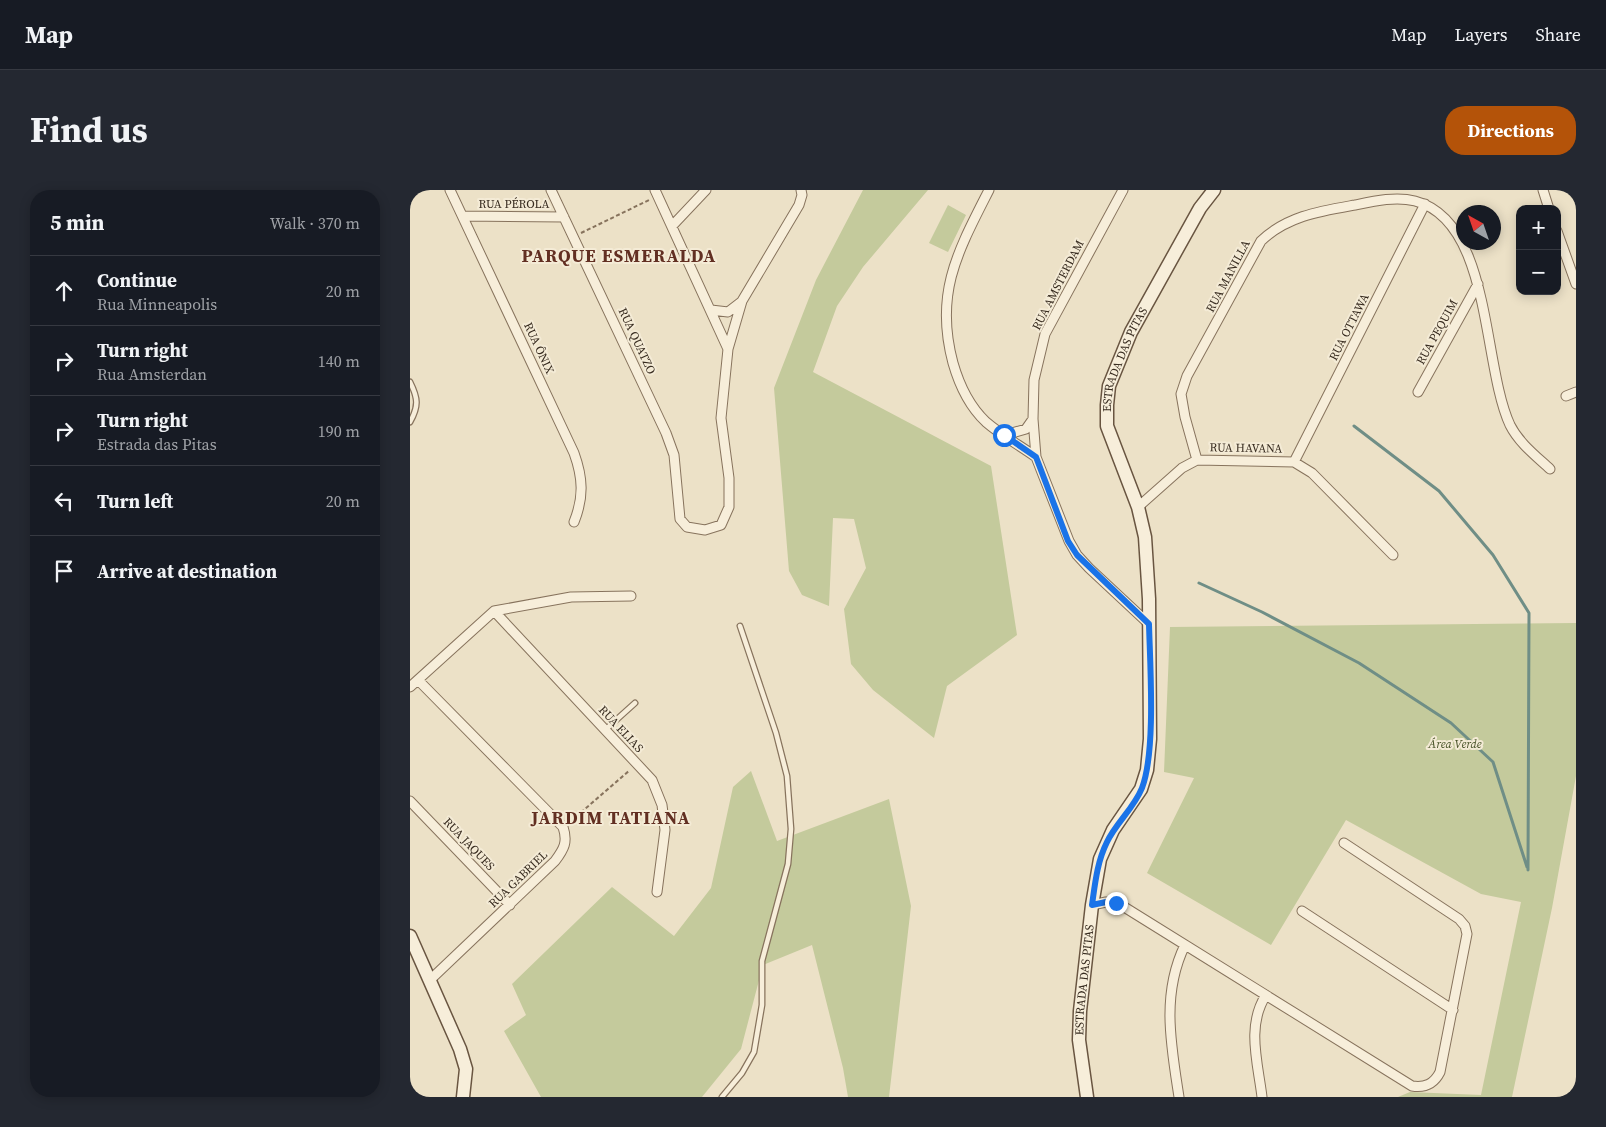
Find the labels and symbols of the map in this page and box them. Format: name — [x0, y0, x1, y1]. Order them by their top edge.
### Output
street label: RUA PÉROLA — [478, 196, 550, 212]
north arrow — [1456, 205, 1501, 250]
street label: RUA AMSTERDAM — [1028, 237, 1088, 333]
street label: RUA MANILLA — [1202, 237, 1254, 315]
district label: PARQUE ESMERALDA — [522, 243, 716, 268]
street label: RUA OTTAWA — [1325, 291, 1373, 363]
street label: RUA PEQUIM — [1413, 296, 1462, 367]
street label: ESTRADA DAS PITAS — [1099, 304, 1151, 412]
street label: RUA QUATZO — [615, 305, 659, 377]
street label: RUA ÔNIX — [520, 320, 558, 377]
route start — [993, 424, 1016, 447]
street label: RUA HAVANA — [1209, 439, 1283, 457]
street label: RUA ELIAS — [595, 702, 647, 756]
park label: Área Verde — [1427, 736, 1482, 752]
district label: JARDIM TATIANA — [530, 805, 691, 830]
street label: RUA JAQUES — [440, 814, 498, 874]
street label: RUA GABRIEL — [485, 847, 551, 911]
route end — [1105, 892, 1128, 915]
street label: ESTRADA DAS PITAS — [1071, 923, 1098, 1036]

